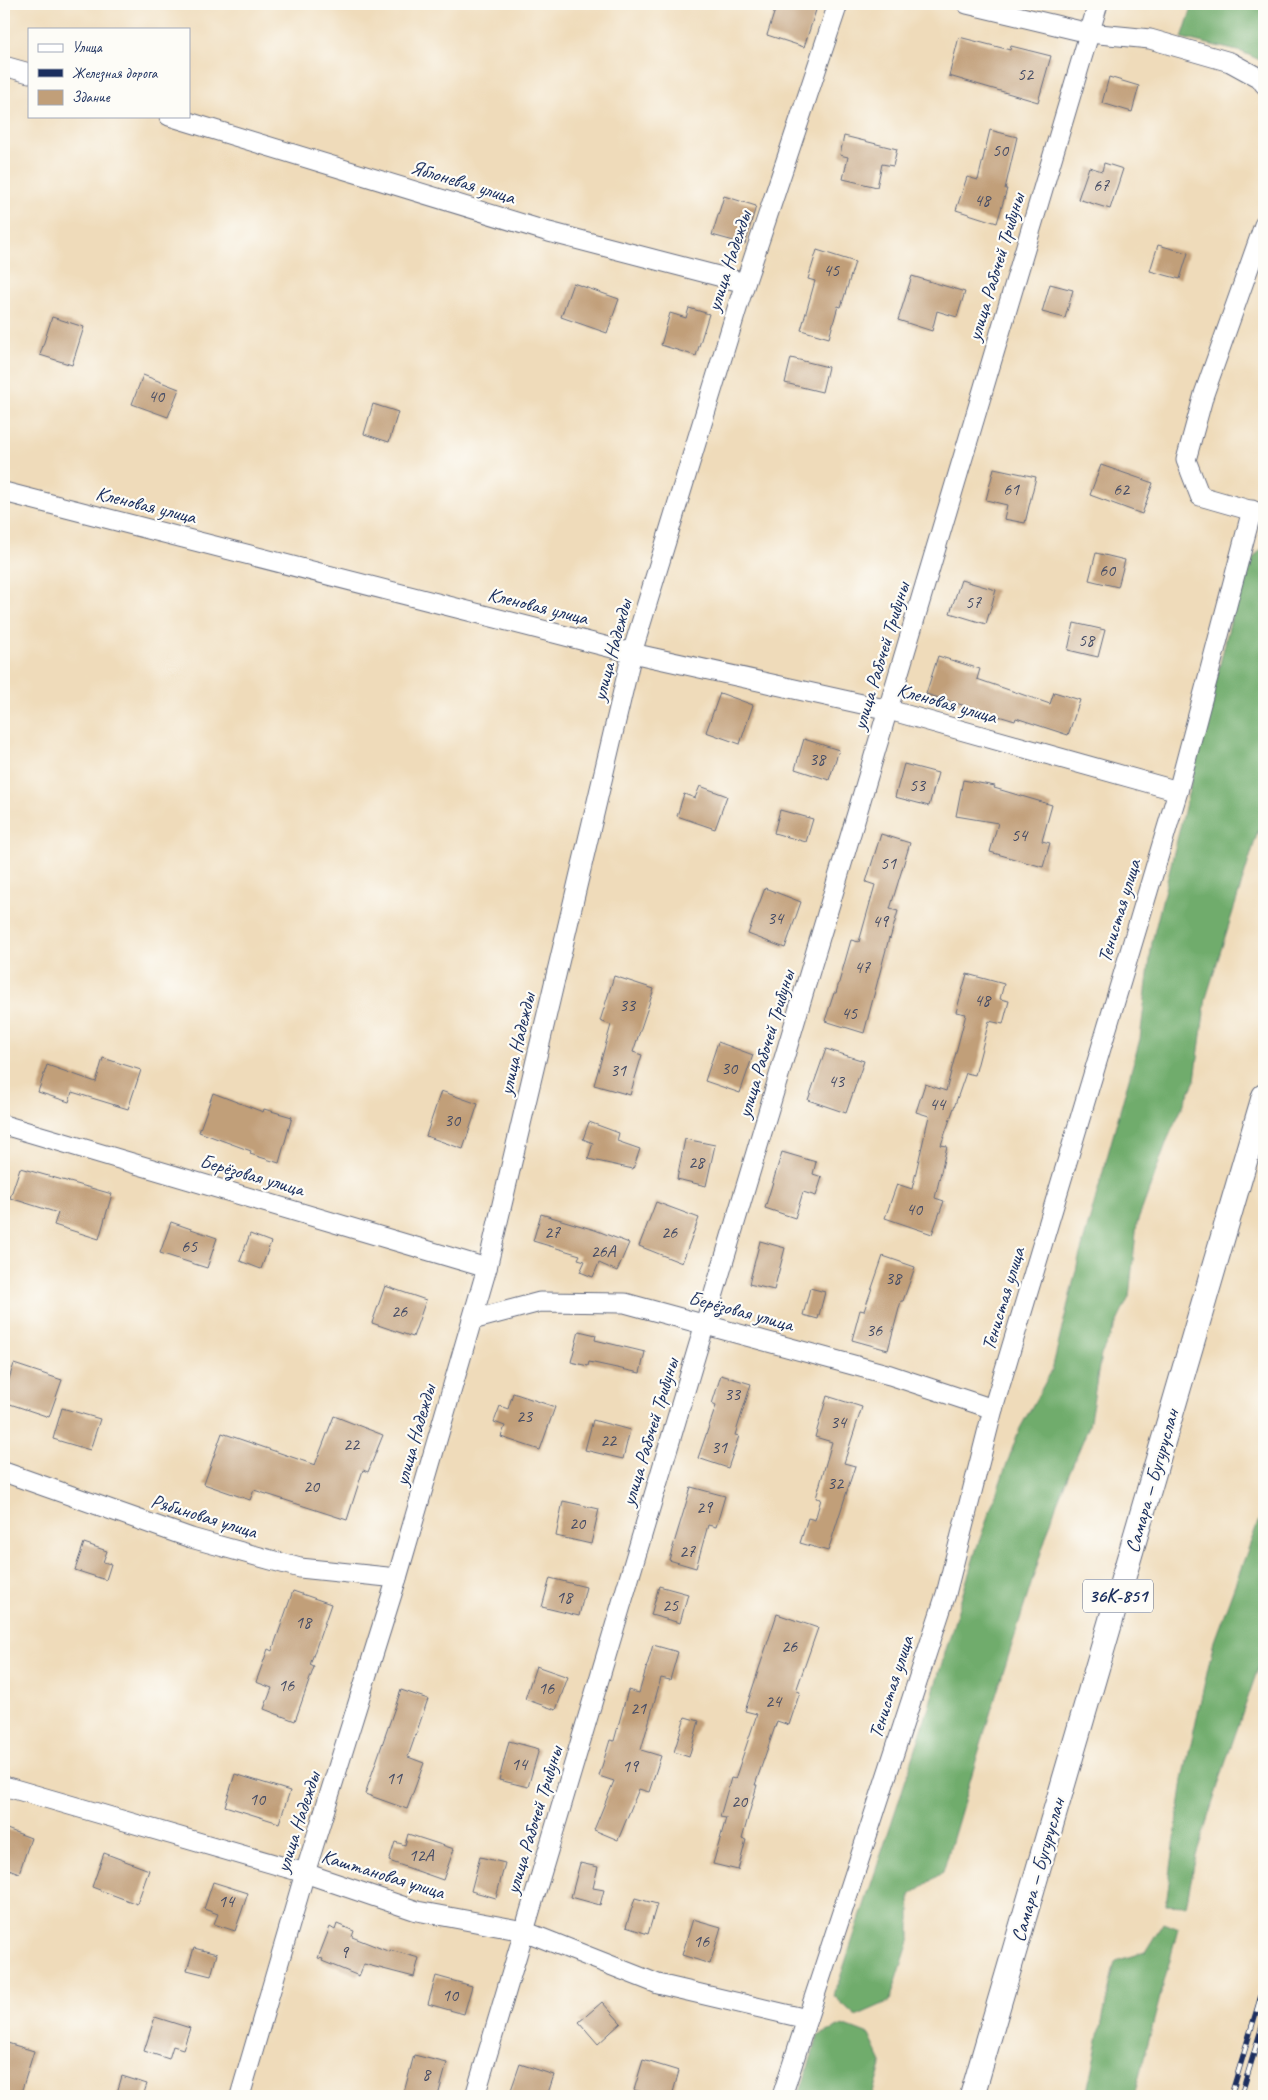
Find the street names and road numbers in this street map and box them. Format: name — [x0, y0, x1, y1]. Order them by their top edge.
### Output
street label: Яблоневая улица — [408, 154, 519, 210]
street label: улица Рабочей Трибуны — [961, 189, 1031, 345]
street label: улица Надежды — [701, 206, 757, 315]
street label: Кленовая улица — [93, 480, 200, 530]
street label: улица Рабочей Трибуны — [846, 578, 916, 734]
street label: Кленовая улица — [485, 581, 592, 631]
street label: улица Надежды — [586, 595, 638, 704]
street label: Кленовая улица — [894, 677, 1001, 729]
street label: Тенистая улица — [1091, 855, 1147, 966]
street label: улица Рабочей Трибуны — [731, 966, 801, 1122]
street label: улица Надежды — [493, 989, 541, 1098]
street label: Берёзовая улица — [197, 1148, 309, 1203]
street label: Тенистая улица — [975, 1243, 1031, 1354]
street label: Берёзовая улица — [686, 1285, 798, 1338]
street label: улица Рабочей Трибуны — [615, 1354, 685, 1510]
street label: улица Надежды — [388, 1380, 442, 1489]
street label: Самара — Бугуруслан — [1120, 1404, 1185, 1556]
street label: Рябиновая улица — [148, 1488, 262, 1545]
road number: 36К-851 — [1083, 1580, 1153, 1612]
street label: Тенистая улица — [863, 1631, 920, 1741]
street label: улица Рабочей Трибуны — [499, 1742, 569, 1898]
street label: улица Надежды — [270, 1767, 326, 1876]
street label: Самара — Бугуруслан — [1006, 1793, 1071, 1945]
street label: Каштановая улица — [318, 1843, 449, 1905]

